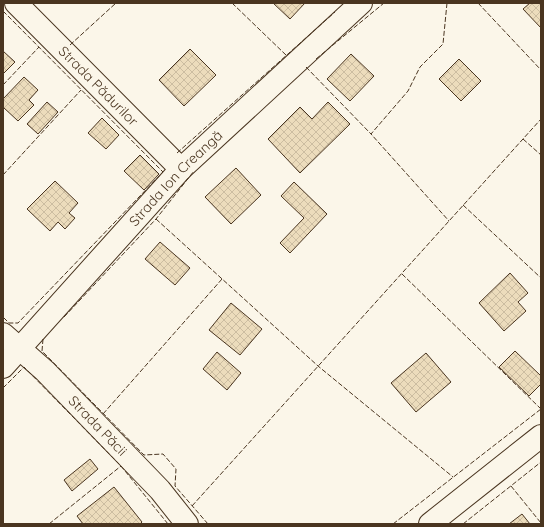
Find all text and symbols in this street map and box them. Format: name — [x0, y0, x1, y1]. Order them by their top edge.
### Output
street label: Strada Pădurilor — [55, 42, 143, 130]
street label: Strada Ion Creangă — [125, 126, 226, 230]
street label: Strada Păcii — [65, 392, 131, 460]

